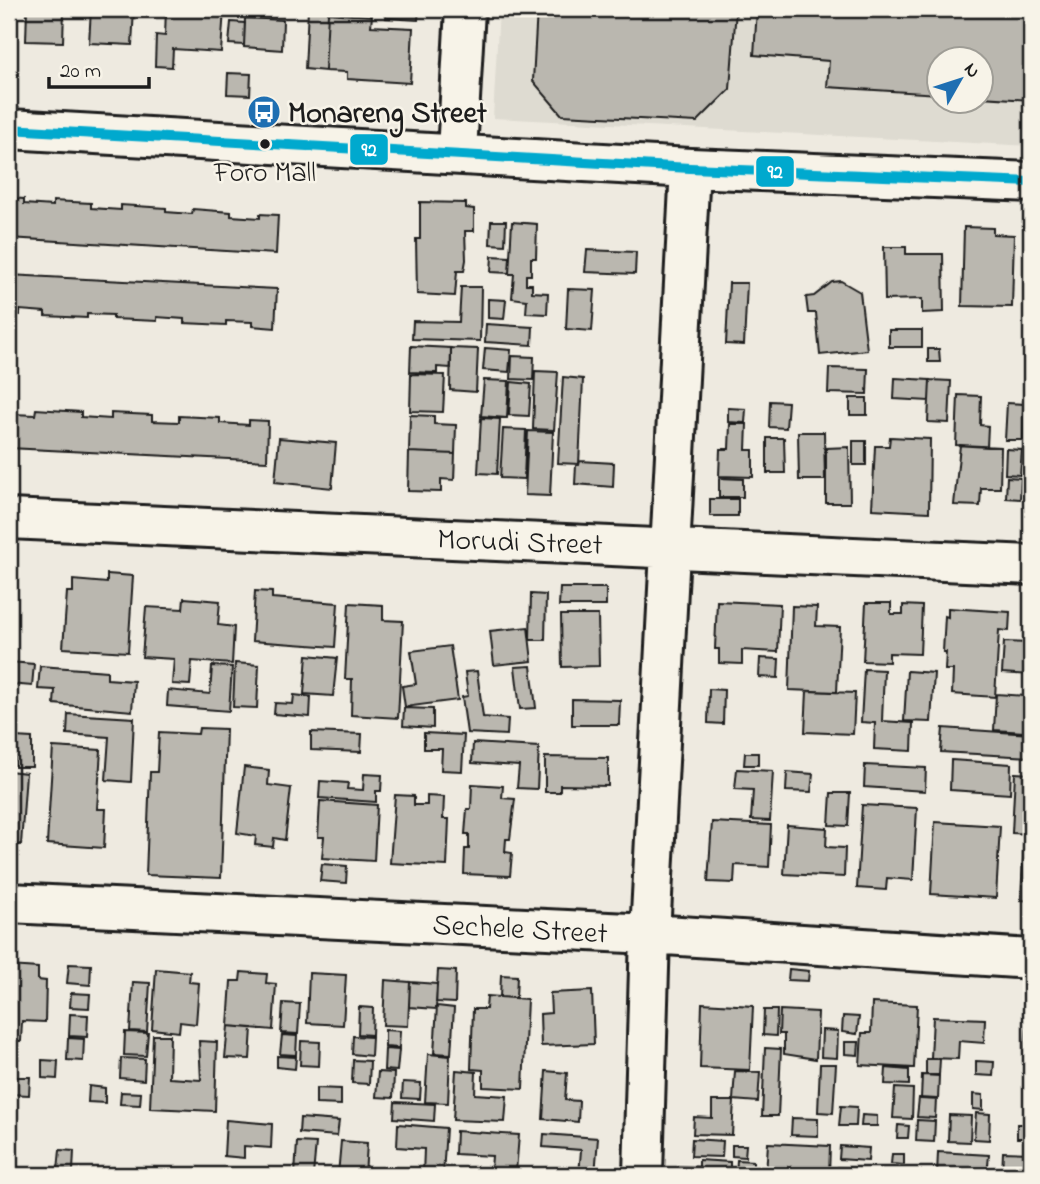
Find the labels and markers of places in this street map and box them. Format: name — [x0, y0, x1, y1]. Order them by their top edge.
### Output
bus stop icon: Monareng Street — [245, 93, 283, 131]
place label: Monareng Street — [288, 93, 488, 138]
marker: Foro Mall — [258, 137, 272, 151]
place label: Foro Mall — [213, 154, 316, 195]

